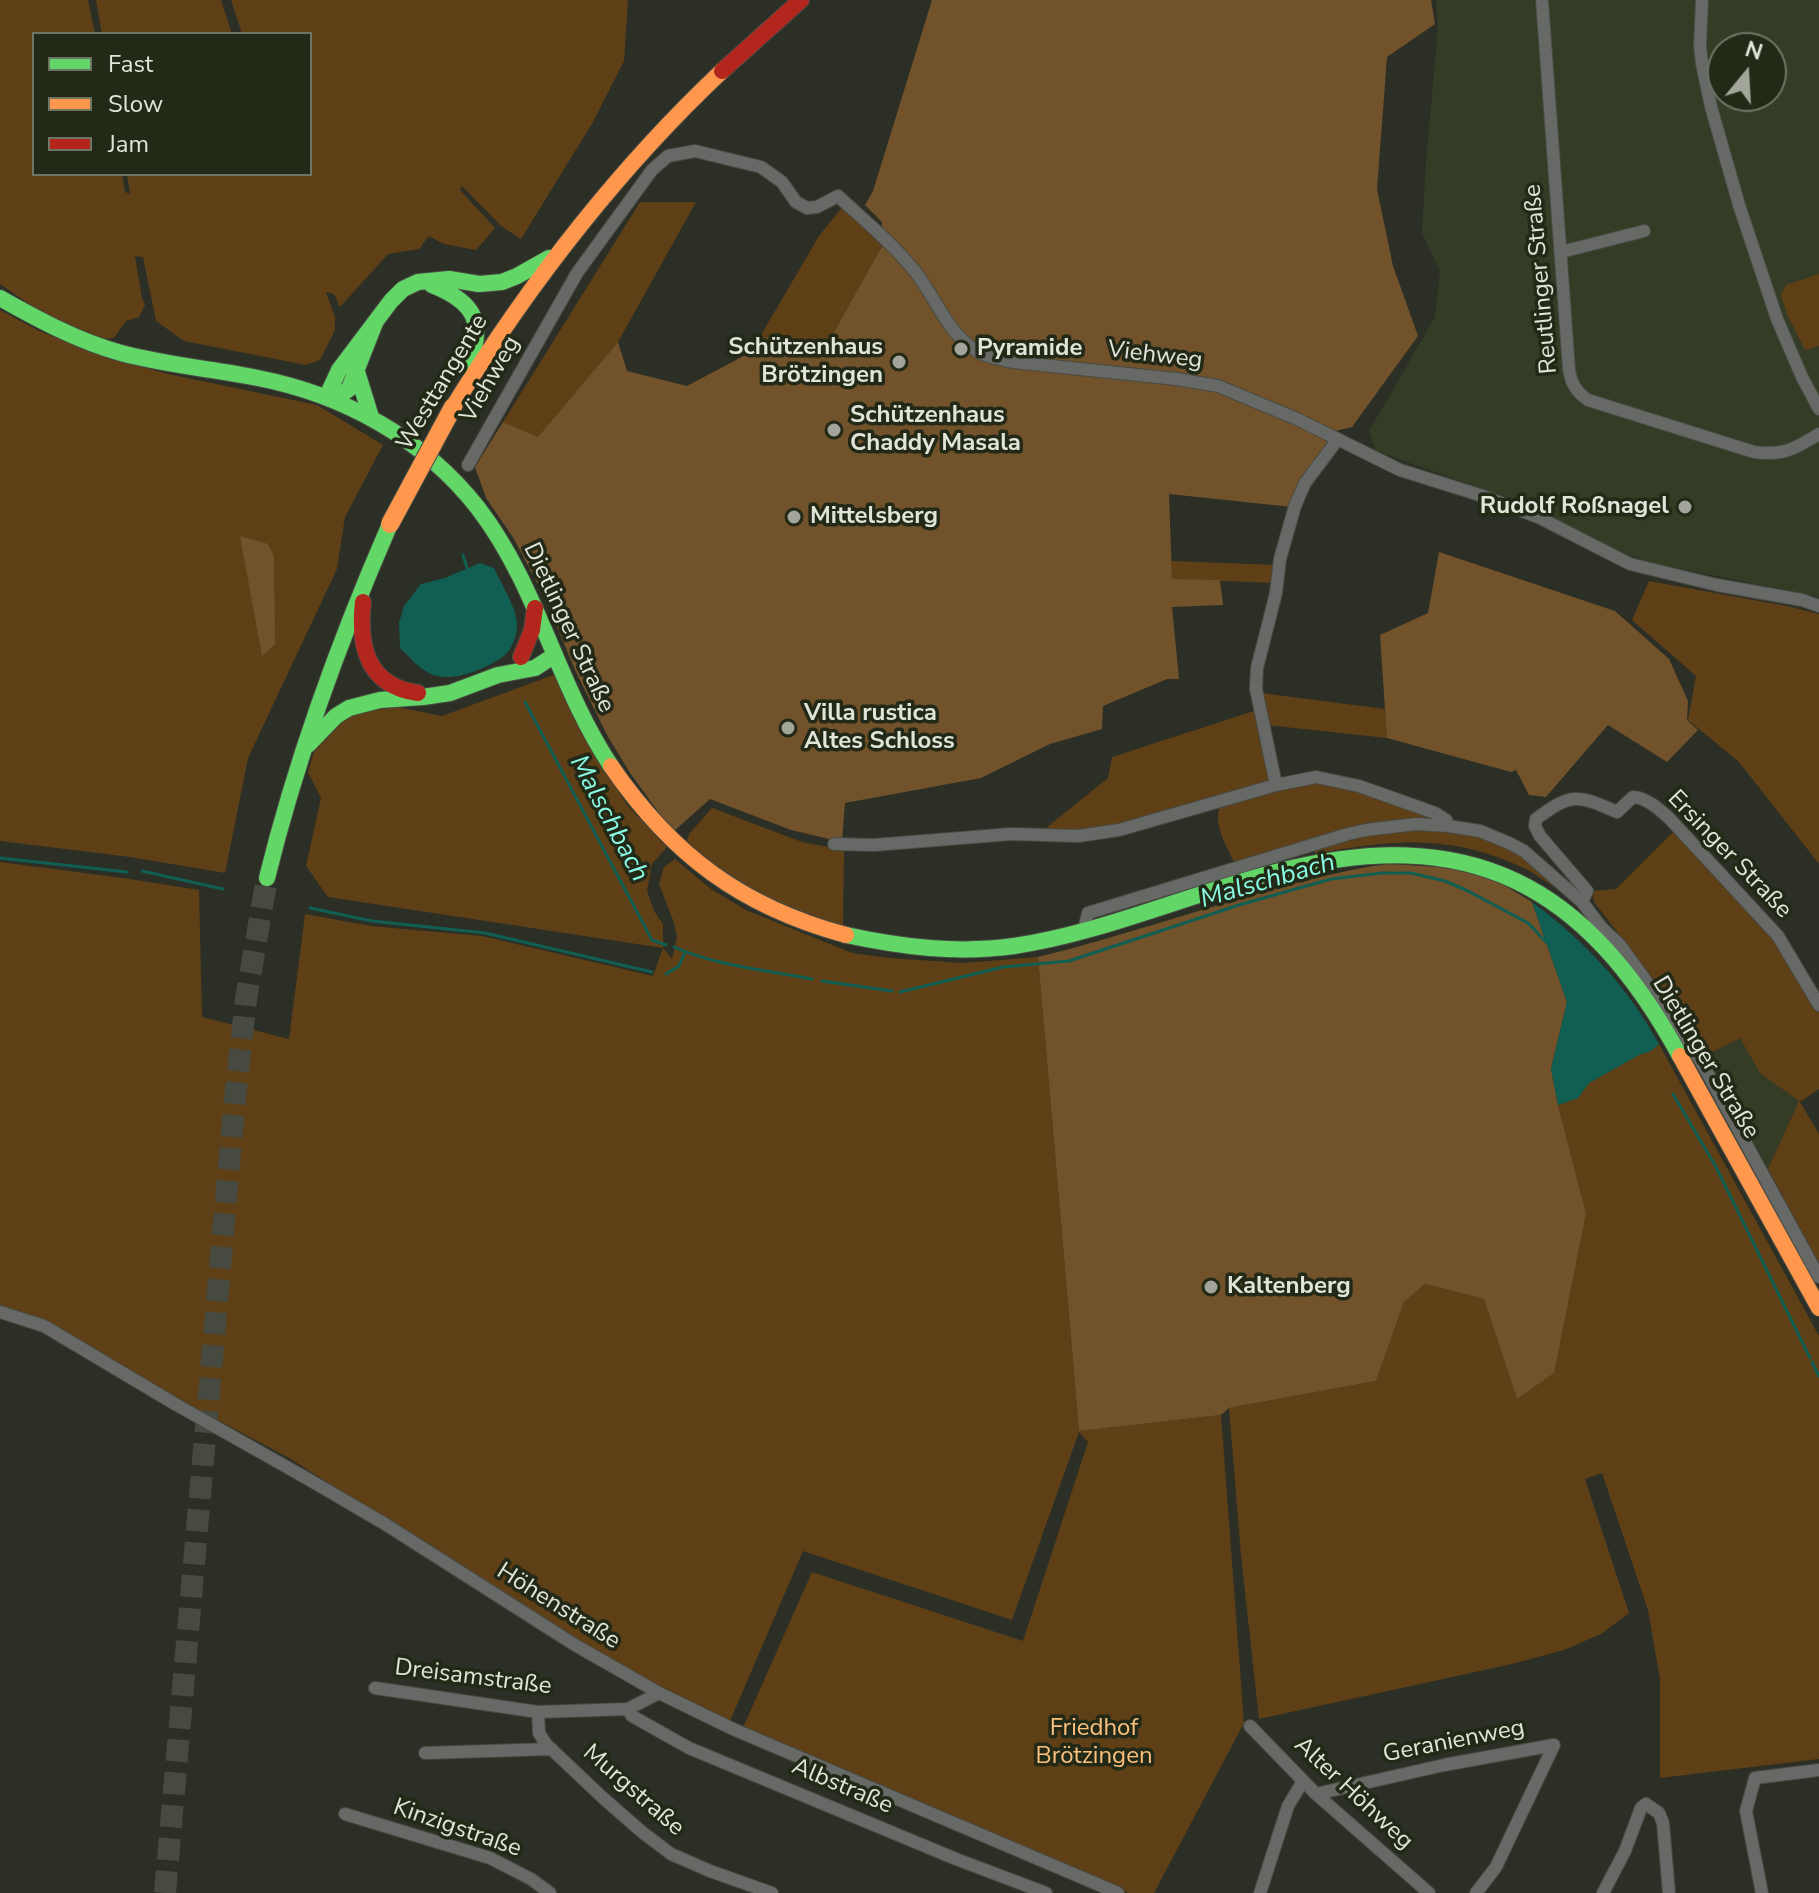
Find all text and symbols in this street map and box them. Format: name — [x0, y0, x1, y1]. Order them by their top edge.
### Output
legend — [32, 32, 312, 176]
north arrow — [1707, 32, 1787, 112]
text: N — [1741, 34, 1766, 68]
text: Fast — [108, 48, 153, 80]
text: Slow — [108, 88, 163, 120]
text: Jam — [108, 128, 149, 160]
street label: Reutlinger Straße — [1519, 183, 1565, 375]
street label: Westtangente — [391, 310, 495, 456]
street label: Viehweg — [455, 332, 527, 428]
place label: Schützenhaus Brötzingen — [728, 334, 883, 390]
place label: Pyramide — [977, 335, 1082, 363]
street label: Viehweg — [1106, 336, 1204, 376]
marker: Pyramide — [952, 340, 970, 358]
marker: Schützenhaus Brötzingen — [890, 353, 908, 371]
place label: Schützenhaus Chaddy Masala — [850, 402, 1021, 458]
marker: Schützenhaus Chaddy Masala — [825, 421, 843, 439]
place label: Rudolf Roßnagel — [1480, 493, 1669, 521]
marker: Rudolf Roßnagel — [1676, 498, 1694, 516]
place label: Mittelsberg — [810, 503, 938, 531]
marker: Mittelsberg — [785, 508, 803, 526]
street label: Dietlinger Straße — [516, 538, 620, 718]
place label: Villa rustica Altes Schloss — [804, 700, 955, 756]
marker: Villa rustica Altes Schloss — [779, 719, 797, 737]
water label: Malschbach — [562, 750, 654, 888]
street label: Ersinger Straße — [1661, 785, 1797, 925]
water label: Malschbach — [1197, 848, 1339, 916]
street label: Dietlinger Straße — [1645, 972, 1765, 1144]
place label: Kaltenberg — [1227, 1273, 1351, 1301]
marker: Kaltenberg — [1202, 1278, 1220, 1296]
street label: Höhenstraße — [491, 1558, 625, 1656]
street label: Dreisamstraße — [393, 1654, 553, 1702]
street label: Geranienweg — [1381, 1714, 1527, 1770]
park label: Friedhof Brötzingen — [1035, 1715, 1153, 1771]
street label: Alter Höhweg — [1288, 1732, 1418, 1856]
street label: Murgstraße — [576, 1739, 690, 1843]
street label: Albstraße — [787, 1753, 897, 1821]
street label: Kinzigstraße — [389, 1794, 525, 1864]

